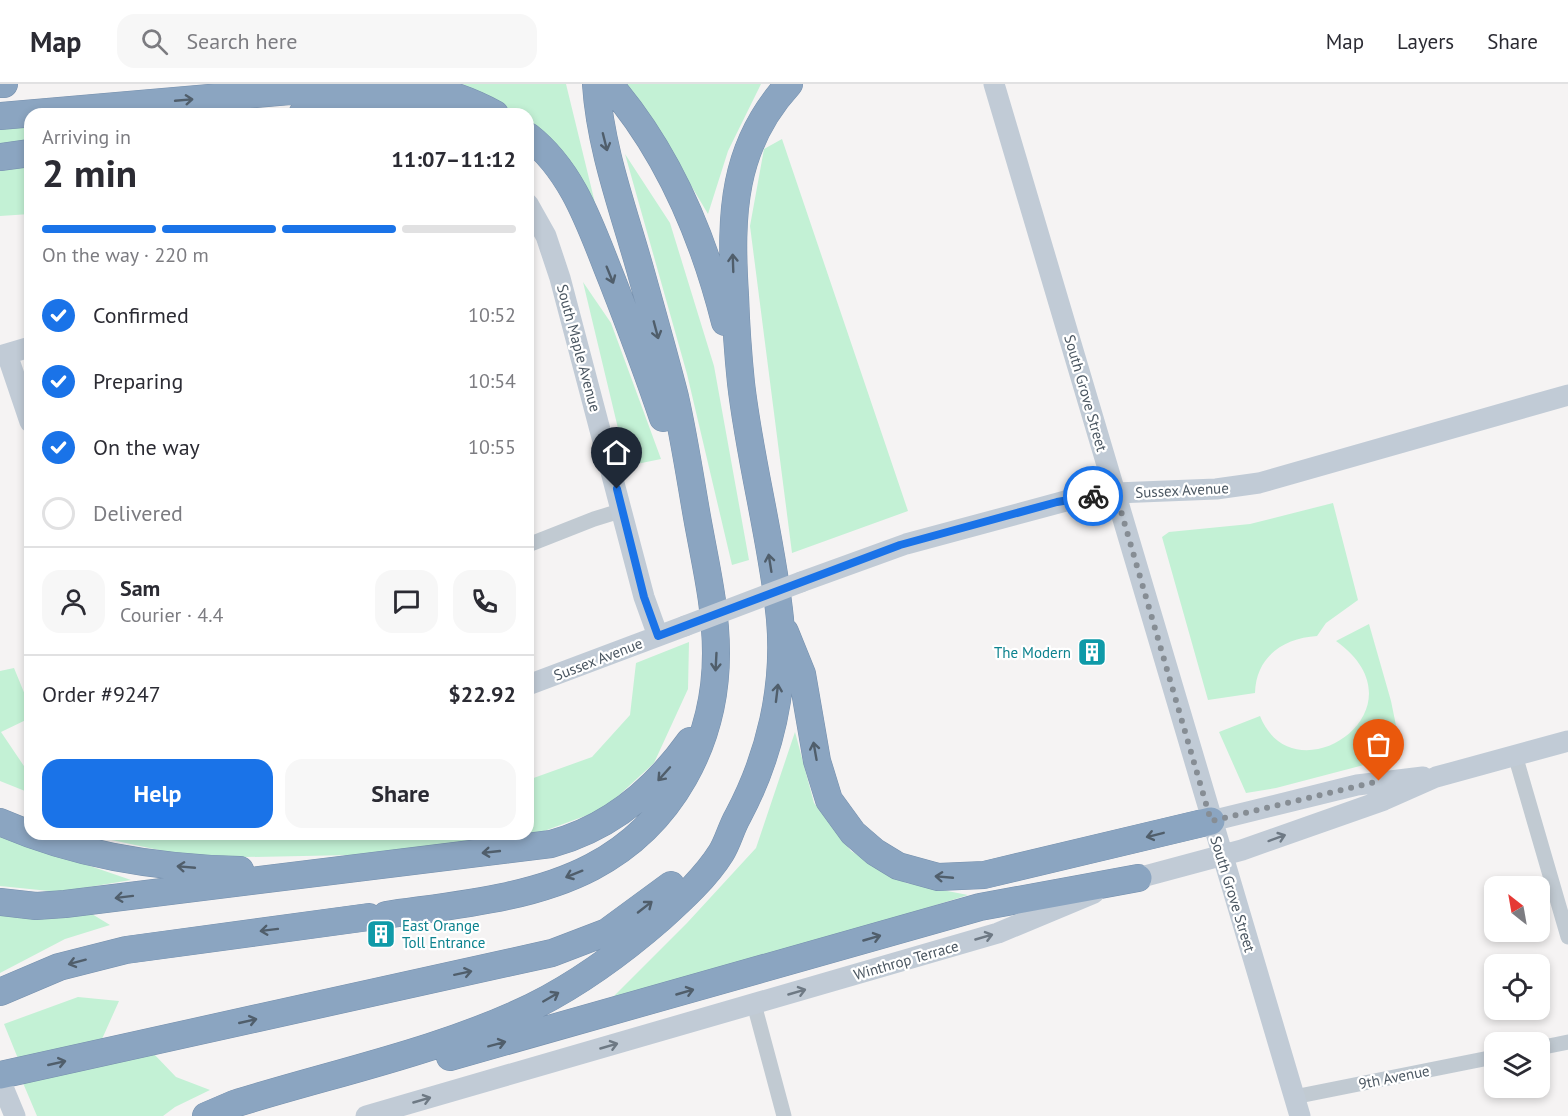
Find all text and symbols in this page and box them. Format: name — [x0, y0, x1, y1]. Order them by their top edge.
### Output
search box — [117, 14, 537, 68]
text: Map — [30, 23, 81, 60]
icon: search — [138, 25, 171, 58]
text: Search here — [186, 27, 297, 55]
text: Map — [1326, 28, 1364, 55]
text: Layers — [1397, 28, 1454, 55]
text: Share — [1487, 28, 1538, 55]
one-way arrow — [173, 94, 193, 105]
text: Arriving in — [42, 124, 131, 150]
one-way arrow — [600, 132, 612, 151]
text: 11:07–11:12 — [391, 145, 516, 173]
text: 2 min — [42, 147, 137, 198]
text: On the way · 220 m — [42, 242, 209, 268]
one-way arrow — [727, 253, 739, 273]
one-way arrow — [605, 265, 616, 284]
street label: South Maple Avenue — [553, 282, 605, 414]
icon: check — [42, 299, 75, 332]
text: Confirmed — [93, 301, 189, 329]
text: 10:52 — [468, 302, 516, 328]
one-way arrow — [651, 320, 663, 339]
street label: South Grove Street — [1060, 332, 1112, 454]
icon: check — [42, 365, 75, 398]
text: Preparing — [93, 367, 183, 395]
text: 10:54 — [468, 368, 516, 394]
pin — [591, 427, 642, 489]
icon: check — [42, 431, 75, 464]
text: On the way — [93, 433, 200, 461]
text: 10:55 — [468, 434, 516, 460]
icon: home — [600, 436, 633, 469]
courier — [1063, 466, 1123, 526]
street label: Sussex Avenue — [1135, 478, 1229, 502]
icon: bike — [1077, 480, 1110, 513]
text: Delivered — [93, 499, 183, 527]
one-way arrow — [765, 553, 776, 573]
button: person — [42, 570, 105, 633]
button: chat — [375, 570, 438, 633]
button: phone — [453, 570, 516, 633]
text: Sam — [120, 574, 160, 602]
text: Courier · 4.4 — [120, 602, 223, 628]
street label: Sussex Avenue — [551, 633, 645, 685]
building icon: The Modern — [1076, 636, 1108, 668]
place label: The Modern — [994, 643, 1071, 662]
one-way arrow — [710, 652, 721, 672]
text: Order #9247 — [42, 680, 161, 708]
text: $22.92 — [448, 680, 516, 708]
one-way arrow — [772, 684, 783, 704]
pin — [1353, 719, 1404, 781]
icon: bag — [1362, 728, 1395, 761]
one-way arrow — [809, 742, 820, 761]
button: Help — [42, 759, 273, 828]
button: Share — [285, 759, 516, 828]
one-way arrow — [657, 766, 671, 781]
one-way arrow — [1145, 829, 1164, 841]
one-way arrow — [1267, 831, 1286, 842]
street label: South Grove Street — [1206, 834, 1260, 954]
one-way arrow — [482, 847, 502, 858]
one-way arrow — [176, 861, 196, 872]
one-way arrow — [566, 869, 584, 880]
one-way arrow — [934, 871, 954, 882]
north arrow — [1484, 876, 1550, 942]
map controls — [1484, 876, 1550, 1098]
one-way arrow — [115, 892, 135, 903]
one-way arrow — [636, 900, 652, 913]
place label: East Orange Toll Entrance — [402, 916, 485, 952]
building icon: East Orange Toll Entrance — [365, 918, 397, 950]
one-way arrow — [260, 925, 280, 936]
one-way arrow — [974, 931, 993, 942]
one-way arrow — [862, 932, 881, 943]
street label: Winthrop Terrace — [851, 936, 961, 984]
button: locate — [1484, 954, 1550, 1020]
one-way arrow — [68, 957, 87, 968]
one-way arrow — [454, 966, 473, 978]
one-way arrow — [675, 986, 694, 997]
one-way arrow — [787, 986, 806, 997]
one-way arrow — [542, 990, 559, 1002]
one-way arrow — [238, 1014, 257, 1026]
button: layers — [1484, 1032, 1550, 1098]
one-way arrow — [487, 1038, 506, 1049]
one-way arrow — [599, 1040, 618, 1051]
one-way arrow — [48, 1057, 67, 1069]
street label: 9th Avenue — [1357, 1061, 1431, 1093]
one-way arrow — [412, 1094, 431, 1105]

